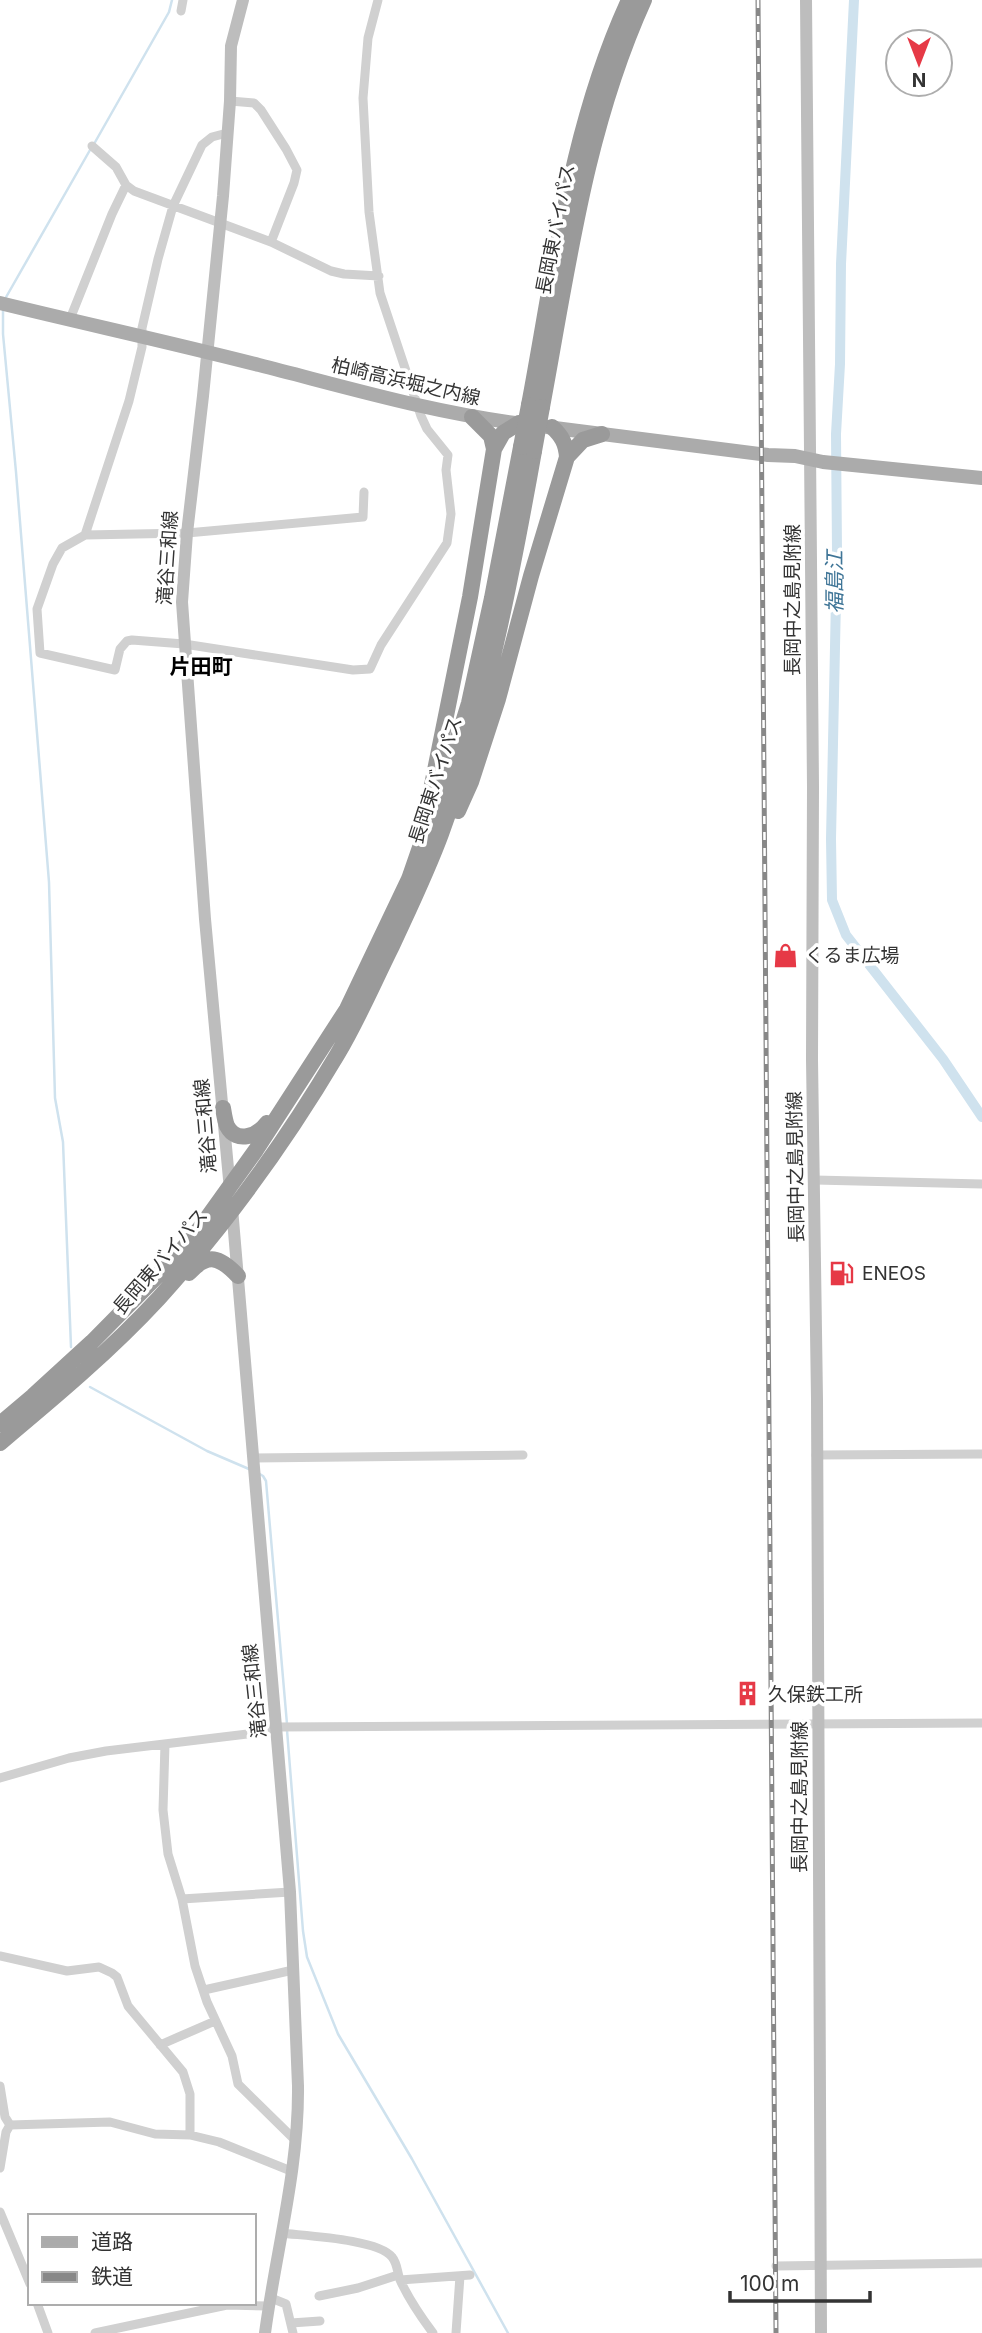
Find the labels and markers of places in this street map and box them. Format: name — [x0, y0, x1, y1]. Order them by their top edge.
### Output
shop icon: くるま広場 — [771, 941, 799, 969]
place label: くるま広場 — [805, 944, 900, 967]
fuel station icon: ENEOS — [828, 1259, 856, 1287]
place label: ENEOS — [862, 1262, 926, 1285]
building icon: 久保鉄工所 — [734, 1680, 762, 1708]
place label: 久保鉄工所 — [768, 1683, 863, 1706]

